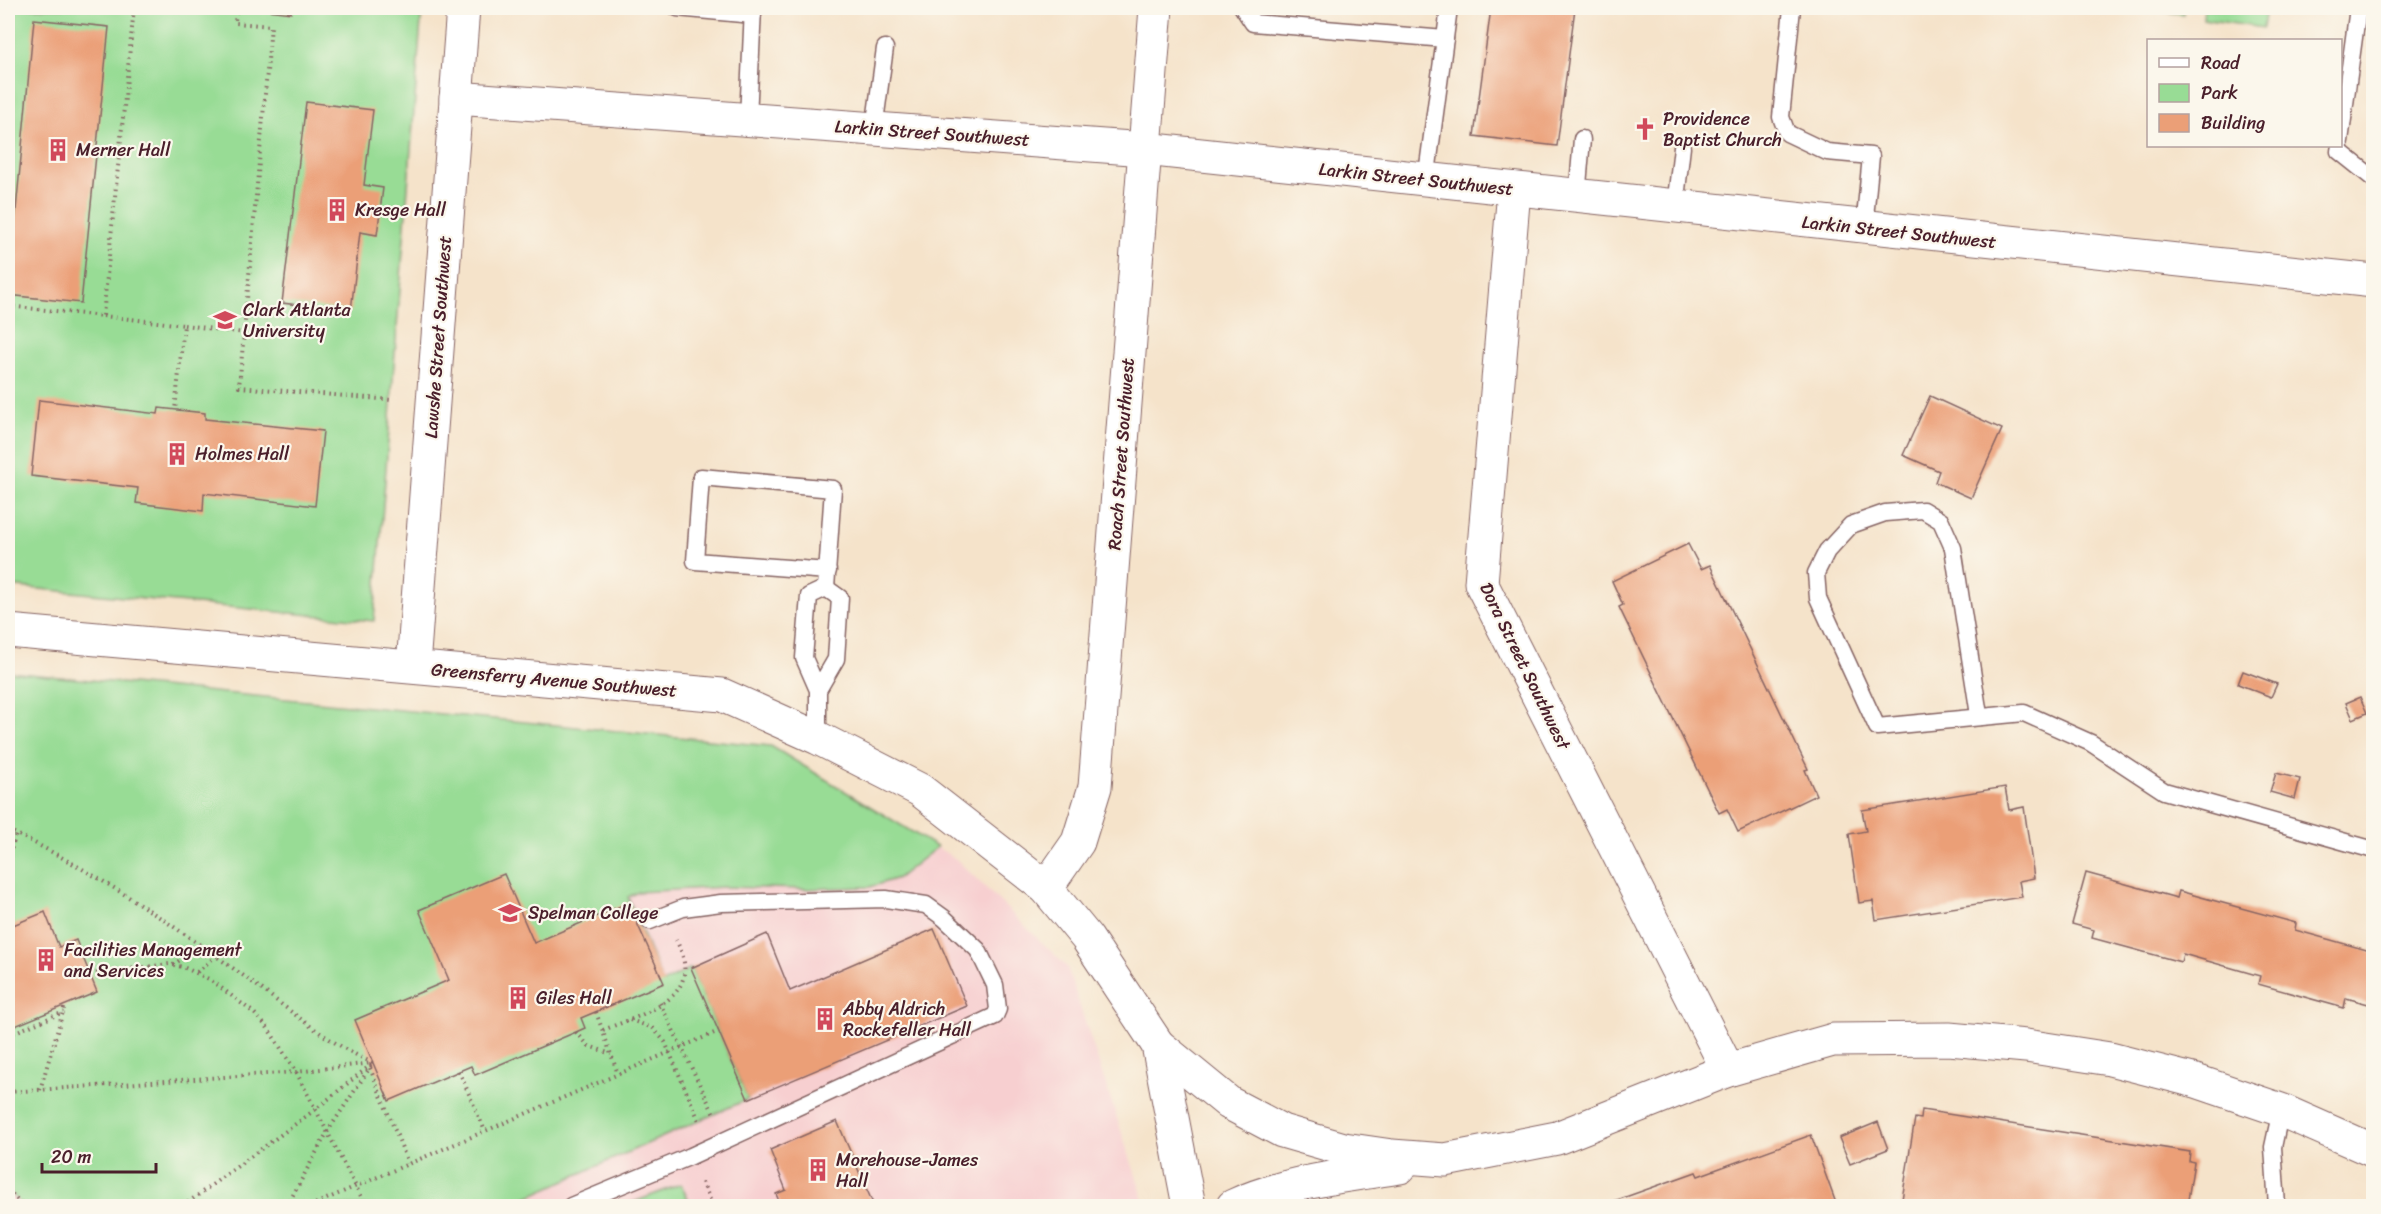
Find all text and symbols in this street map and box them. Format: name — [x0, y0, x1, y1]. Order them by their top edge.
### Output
legend — [2147, 39, 2342, 147]
text: Road — [2201, 47, 2241, 79]
text: Park — [2201, 77, 2238, 109]
place label: Providence Baptist Church — [1663, 103, 1782, 156]
text: Building — [2201, 107, 2265, 139]
street label: Larkin Street Southwest — [833, 110, 1031, 156]
church icon: Providence Baptist Church — [1632, 116, 1658, 142]
place label: Merner Hall — [76, 134, 171, 166]
building icon: Merner Hall — [45, 137, 71, 163]
street label: Larkin Street Southwest — [1317, 153, 1515, 205]
place label: Kresge Hall — [355, 194, 447, 226]
building icon: Kresge Hall — [324, 197, 350, 223]
street label: Larkin Street Southwest — [1800, 206, 1998, 258]
street label: Lawshe Street Southwest — [415, 234, 461, 439]
place label: Clark Atlanta University — [243, 294, 351, 347]
school or university icon: Clark Atlanta University — [212, 307, 238, 333]
street label: Roach Street Southwest — [1098, 357, 1144, 551]
place label: Holmes Hall — [195, 438, 290, 470]
building icon: Holmes Hall — [164, 441, 190, 467]
street label: Dora Street Southwest — [1471, 577, 1580, 756]
street label: Greensferry Avenue Southwest — [430, 653, 678, 707]
place label: Spelman College — [528, 897, 658, 929]
school or university icon: Spelman College — [497, 900, 523, 926]
place label: Facilities Management and Services — [64, 934, 242, 987]
building icon: Facilities Management and Services — [33, 947, 59, 973]
place label: Giles Hall — [536, 982, 612, 1014]
building icon: Giles Hall — [505, 985, 531, 1011]
place label: Abby Aldrich Rockefeller Hall — [842, 993, 972, 1046]
building icon: Abby Aldrich Rockefeller Hall — [812, 1006, 838, 1032]
scale bar — [42, 1136, 156, 1174]
text: 20 m — [51, 1141, 91, 1173]
place label: Morehouse-James Hall — [836, 1144, 979, 1197]
building icon: Morehouse-James Hall — [805, 1157, 831, 1183]

